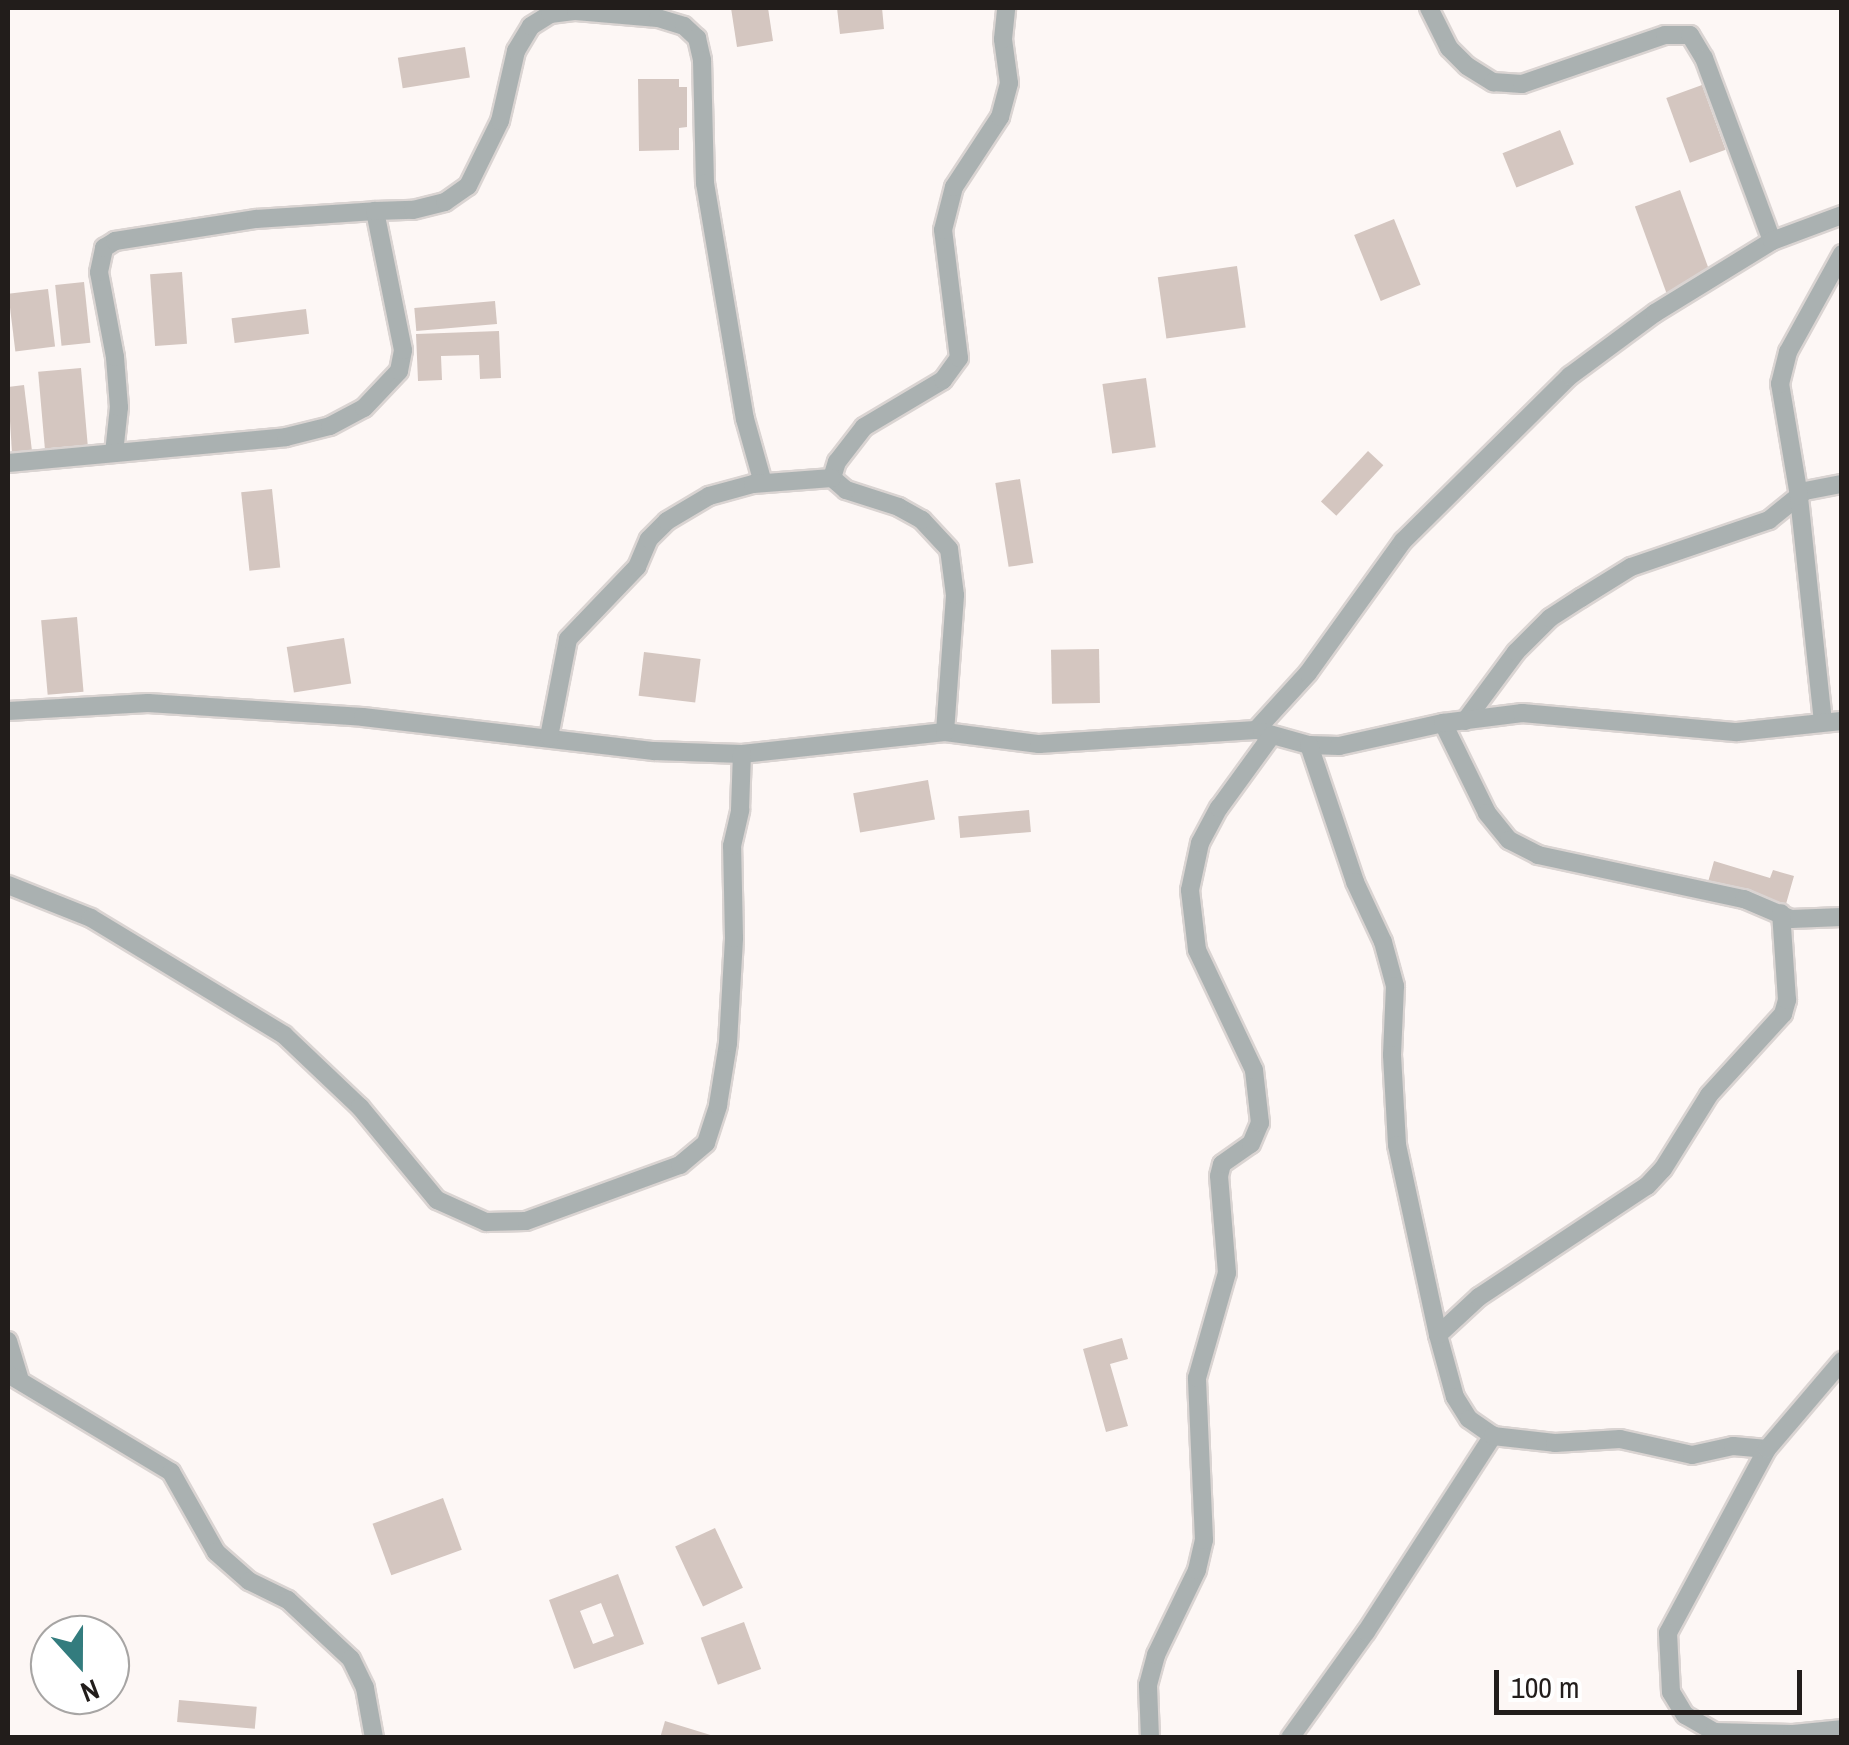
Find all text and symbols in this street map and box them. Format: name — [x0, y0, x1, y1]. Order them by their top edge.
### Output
north arrow — [30, 1615, 130, 1715]
scale bar — [1499, 1650, 1806, 1712]
text: 100 m — [1511, 1667, 1579, 1707]
text: N — [75, 1670, 105, 1712]

